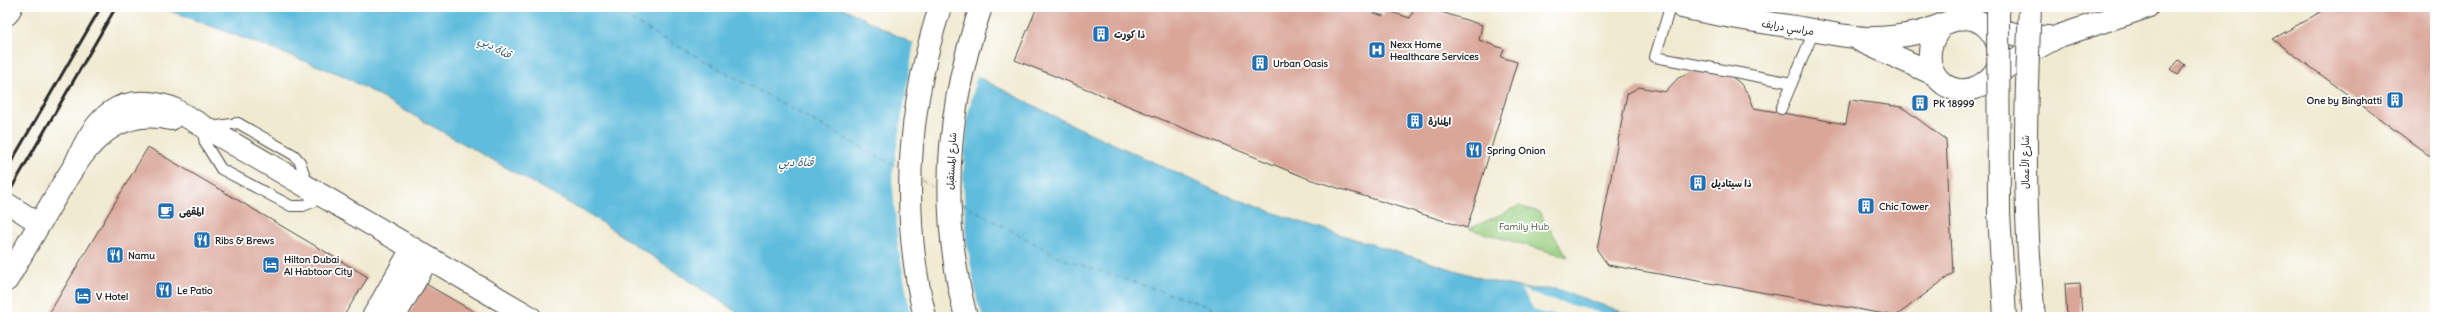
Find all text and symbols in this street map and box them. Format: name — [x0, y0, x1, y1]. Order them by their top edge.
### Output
street label: مراسي درايف — [1760, 17, 1815, 41]
building icon: ذا كورت — [1091, 24, 1111, 44]
place label: ذا كورت — [1114, 28, 1145, 42]
water label: قناة دبي — [475, 32, 515, 65]
place label: Nexx Home Healthcare Services — [1390, 38, 1479, 63]
hospital icon: Nexx Home Healthcare Services — [1367, 40, 1387, 60]
building icon: Urban Oasis — [1250, 53, 1270, 73]
place label: Urban Oasis — [1273, 57, 1328, 70]
building icon: One by Binghatti — [2385, 90, 2405, 110]
building icon: PK 18999 — [1910, 93, 1930, 113]
place label: One by Binghatti — [2307, 94, 2382, 107]
place label: PK 18999 — [1933, 97, 1975, 110]
building icon: المنارة — [1405, 111, 1425, 131]
place label: المنارة — [1428, 115, 1452, 128]
street label: شارع المستقبل — [943, 132, 961, 190]
street label: شارع الأعمال — [2019, 135, 2033, 189]
restaurant icon: Spring Onion — [1464, 140, 1484, 160]
place label: Spring Onion — [1487, 144, 1546, 157]
water label: قناة دبي — [778, 155, 815, 172]
building icon: ذا سيتاديل — [1688, 173, 1708, 193]
place label: ذا سيتاديل — [1711, 177, 1752, 190]
building icon: Chic Tower — [1856, 196, 1876, 216]
place label: Chic Tower — [1879, 200, 1930, 213]
cafe icon: المقهى — [156, 201, 176, 221]
place label: المقهى — [179, 205, 205, 218]
park label: Family Hub — [1499, 220, 1550, 233]
restaurant icon: Ribs & Brews — [192, 230, 212, 250]
place label: Ribs & Brews — [215, 234, 275, 247]
restaurant icon: Namu — [105, 245, 125, 265]
place label: Namu — [128, 249, 155, 262]
place label: Hilton Dubai Al Habtoor City — [284, 253, 353, 278]
hotel icon: Hilton Dubai Al Habtoor City — [261, 255, 281, 275]
restaurant icon: Le Patio — [154, 280, 174, 300]
place label: Le Patio — [177, 284, 213, 297]
hotel icon: V Hotel — [73, 286, 93, 306]
place label: V Hotel — [96, 290, 128, 303]

